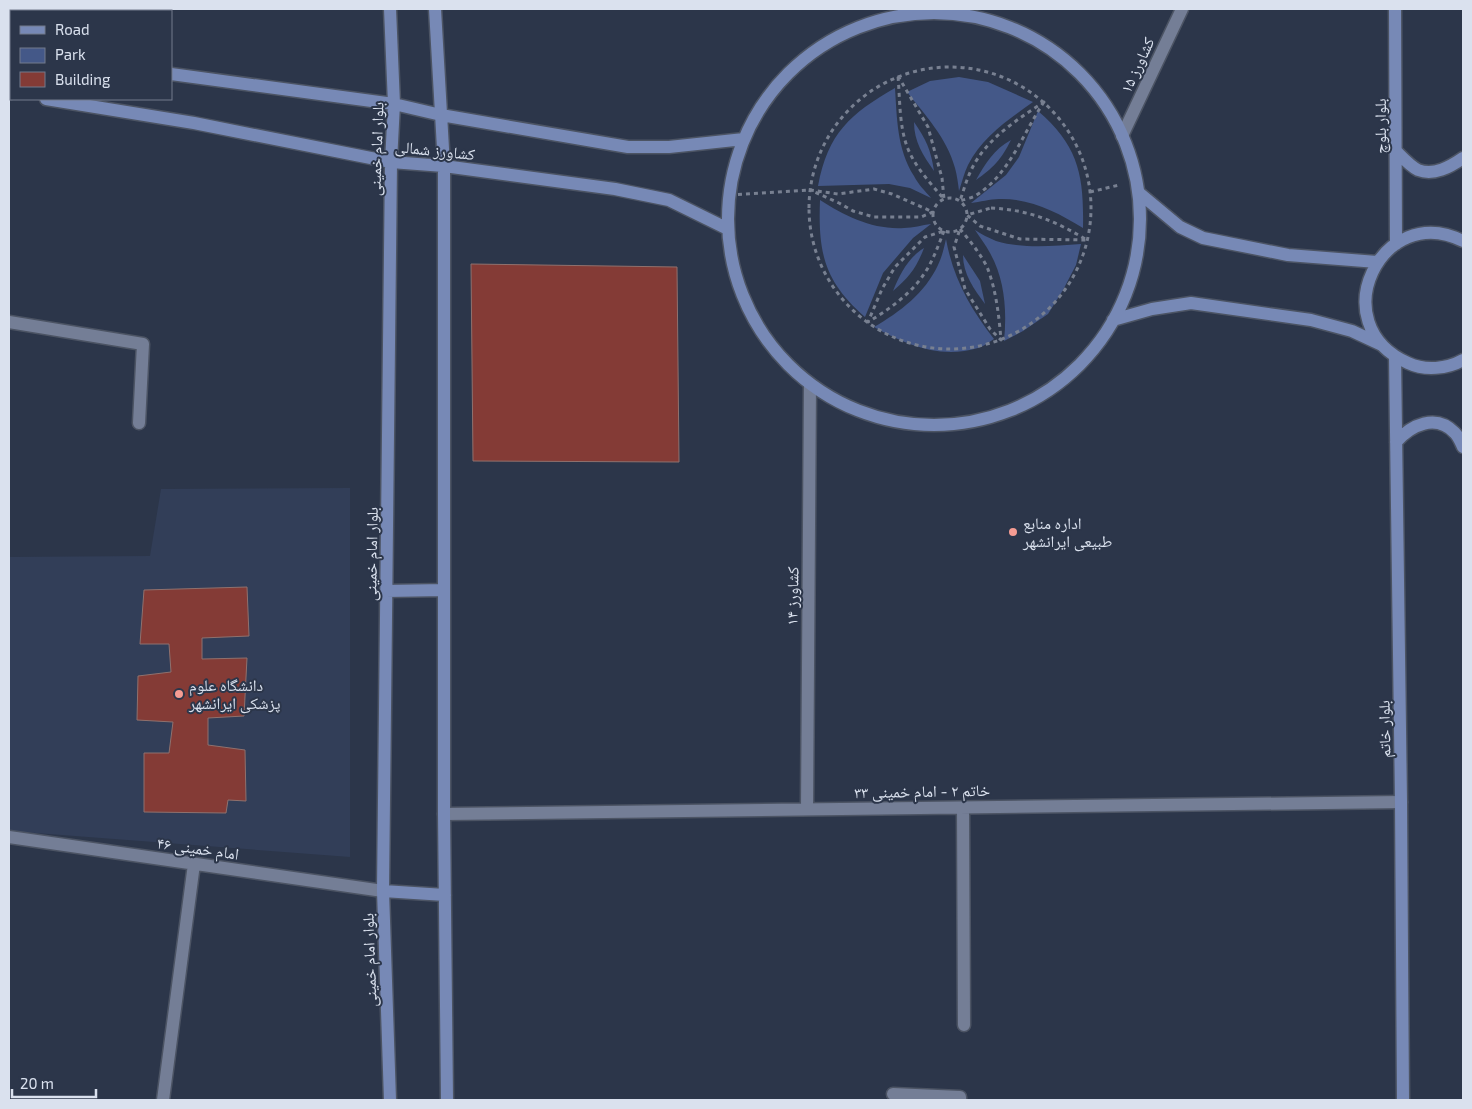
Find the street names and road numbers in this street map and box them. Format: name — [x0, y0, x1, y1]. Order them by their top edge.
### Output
street label: کشاورز ۱۵ — [1115, 34, 1159, 96]
street label: بلوار بلوچ — [1370, 98, 1391, 154]
street label: بلوار امام خمینی — [364, 102, 389, 196]
street label: کشاورز شمالی — [394, 136, 476, 165]
street label: بلوار امام خمینی — [360, 507, 383, 601]
street label: کشاورز ۱۴ — [781, 566, 803, 626]
street label: بلوار خاتم — [1373, 700, 1396, 758]
street label: خاتم ۲ - امام خمینی ۳۳ — [854, 780, 990, 803]
street label: امام خمینی ۴۶ — [156, 832, 240, 865]
street label: بلوار امام خمینی — [357, 913, 382, 1007]

